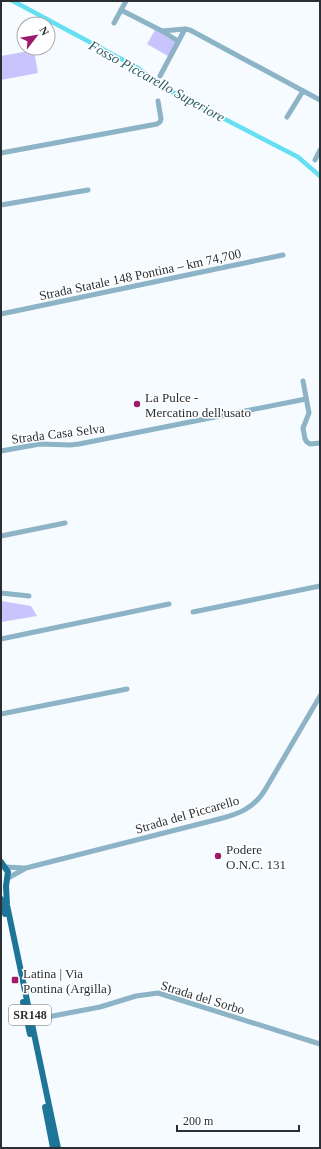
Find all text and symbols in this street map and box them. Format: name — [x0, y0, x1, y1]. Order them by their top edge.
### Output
north arrow — [16, 16, 56, 56]
text: N — [37, 24, 52, 37]
water label: Fosso Piccarello Superiore — [85, 37, 227, 125]
street label: Strada Statale 148 Pontina – km 74,700 — [38, 246, 242, 303]
place label: La Pulce - Mercatino dell'usato — [145, 390, 251, 420]
marker: La Pulce - Mercatino dell'usato — [132, 399, 142, 409]
street label: Strada Casa Selva — [11, 420, 106, 447]
street label: Strada del Piccarello — [133, 792, 241, 837]
place label: Podere O.N.C. 131 — [226, 842, 286, 872]
marker: Podere O.N.C. 131 — [213, 851, 223, 861]
place label: Latina | Via Pontina (Argilla) — [23, 966, 111, 996]
marker: Latina | Via Pontina (Argilla) — [10, 975, 20, 985]
street label: Strada del Sorbo — [159, 978, 246, 1017]
road number: SR148 — [9, 1005, 51, 1025]
scale bar — [177, 1107, 299, 1133]
text: 200 m — [183, 1114, 214, 1128]

